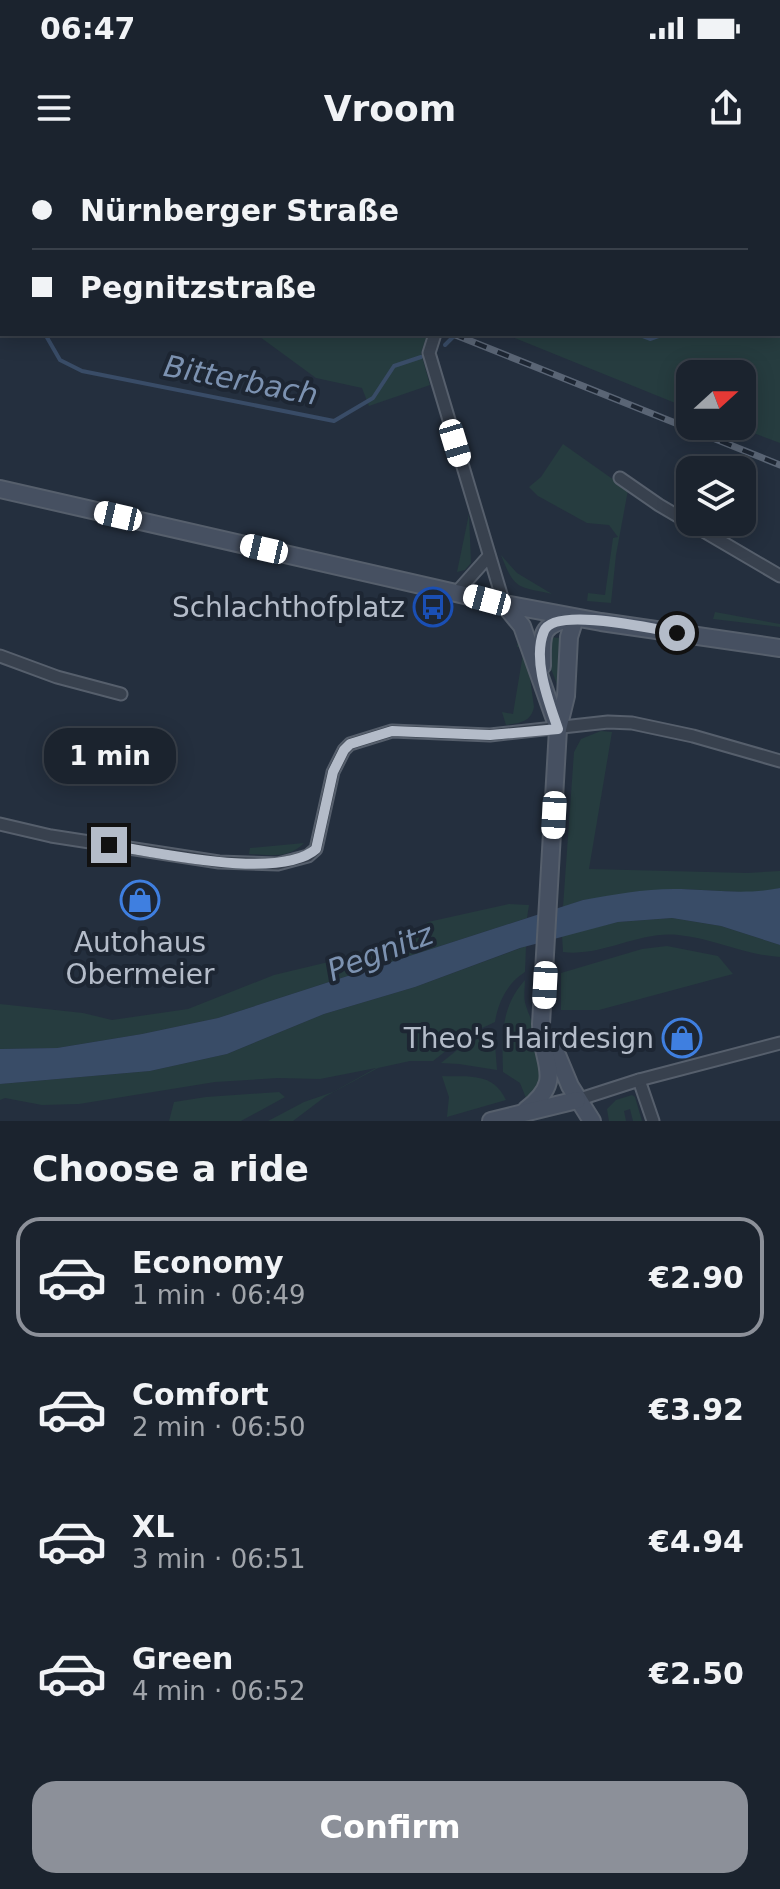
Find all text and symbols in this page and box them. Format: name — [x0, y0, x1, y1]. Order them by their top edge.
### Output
text: 06:47 — [40, 11, 136, 46]
icon: menu — [32, 86, 76, 130]
icon: share — [704, 86, 748, 130]
text: Vroom — [324, 88, 456, 129]
text: Nürnberger Straße — [80, 193, 399, 228]
text: Pegnitzstraße — [80, 270, 316, 305]
water label: Bitterbach — [161, 348, 321, 412]
north arrow — [676, 360, 756, 440]
map controls — [676, 360, 756, 536]
car — [437, 417, 473, 469]
button: layers — [676, 456, 756, 536]
car — [92, 499, 144, 533]
car — [238, 532, 290, 566]
car — [461, 582, 513, 618]
bus stop icon: Schlachthofplatz — [412, 586, 454, 628]
place label: Schlachthofplatz — [172, 591, 405, 624]
route start — [659, 615, 695, 651]
callout: 1 min — [43, 729, 175, 785]
text: 1 min — [69, 741, 151, 771]
car — [541, 790, 567, 840]
route end — [91, 827, 127, 863]
shop icon: Autohaus Obermeier — [119, 879, 161, 921]
water label: Pegnitz — [322, 915, 439, 988]
place label: Autohaus Obermeier — [65, 926, 215, 991]
car — [532, 960, 558, 1010]
shop icon: Theo's Hairdesign — [661, 1017, 703, 1059]
place label: Theo's Hairdesign — [403, 1022, 654, 1055]
text: Choose a ride — [32, 1148, 309, 1189]
icon: car — [36, 1241, 108, 1313]
text: Economy — [132, 1245, 284, 1280]
text: €2.90 — [649, 1260, 744, 1295]
text: 1 min · 06:49 — [132, 1280, 306, 1310]
icon: car — [36, 1373, 108, 1445]
text: Comfort — [132, 1377, 269, 1412]
text: €3.92 — [649, 1392, 744, 1427]
text: 2 min · 06:50 — [132, 1412, 306, 1442]
icon: car — [36, 1505, 108, 1577]
text: XL — [132, 1509, 174, 1544]
text: €4.94 — [649, 1524, 744, 1559]
text: 3 min · 06:51 — [132, 1544, 306, 1574]
icon: car — [36, 1637, 108, 1709]
text: Green — [132, 1641, 233, 1676]
text: €2.50 — [649, 1656, 744, 1691]
text: 4 min · 06:52 — [132, 1676, 306, 1706]
button: Confirm — [32, 1781, 748, 1873]

